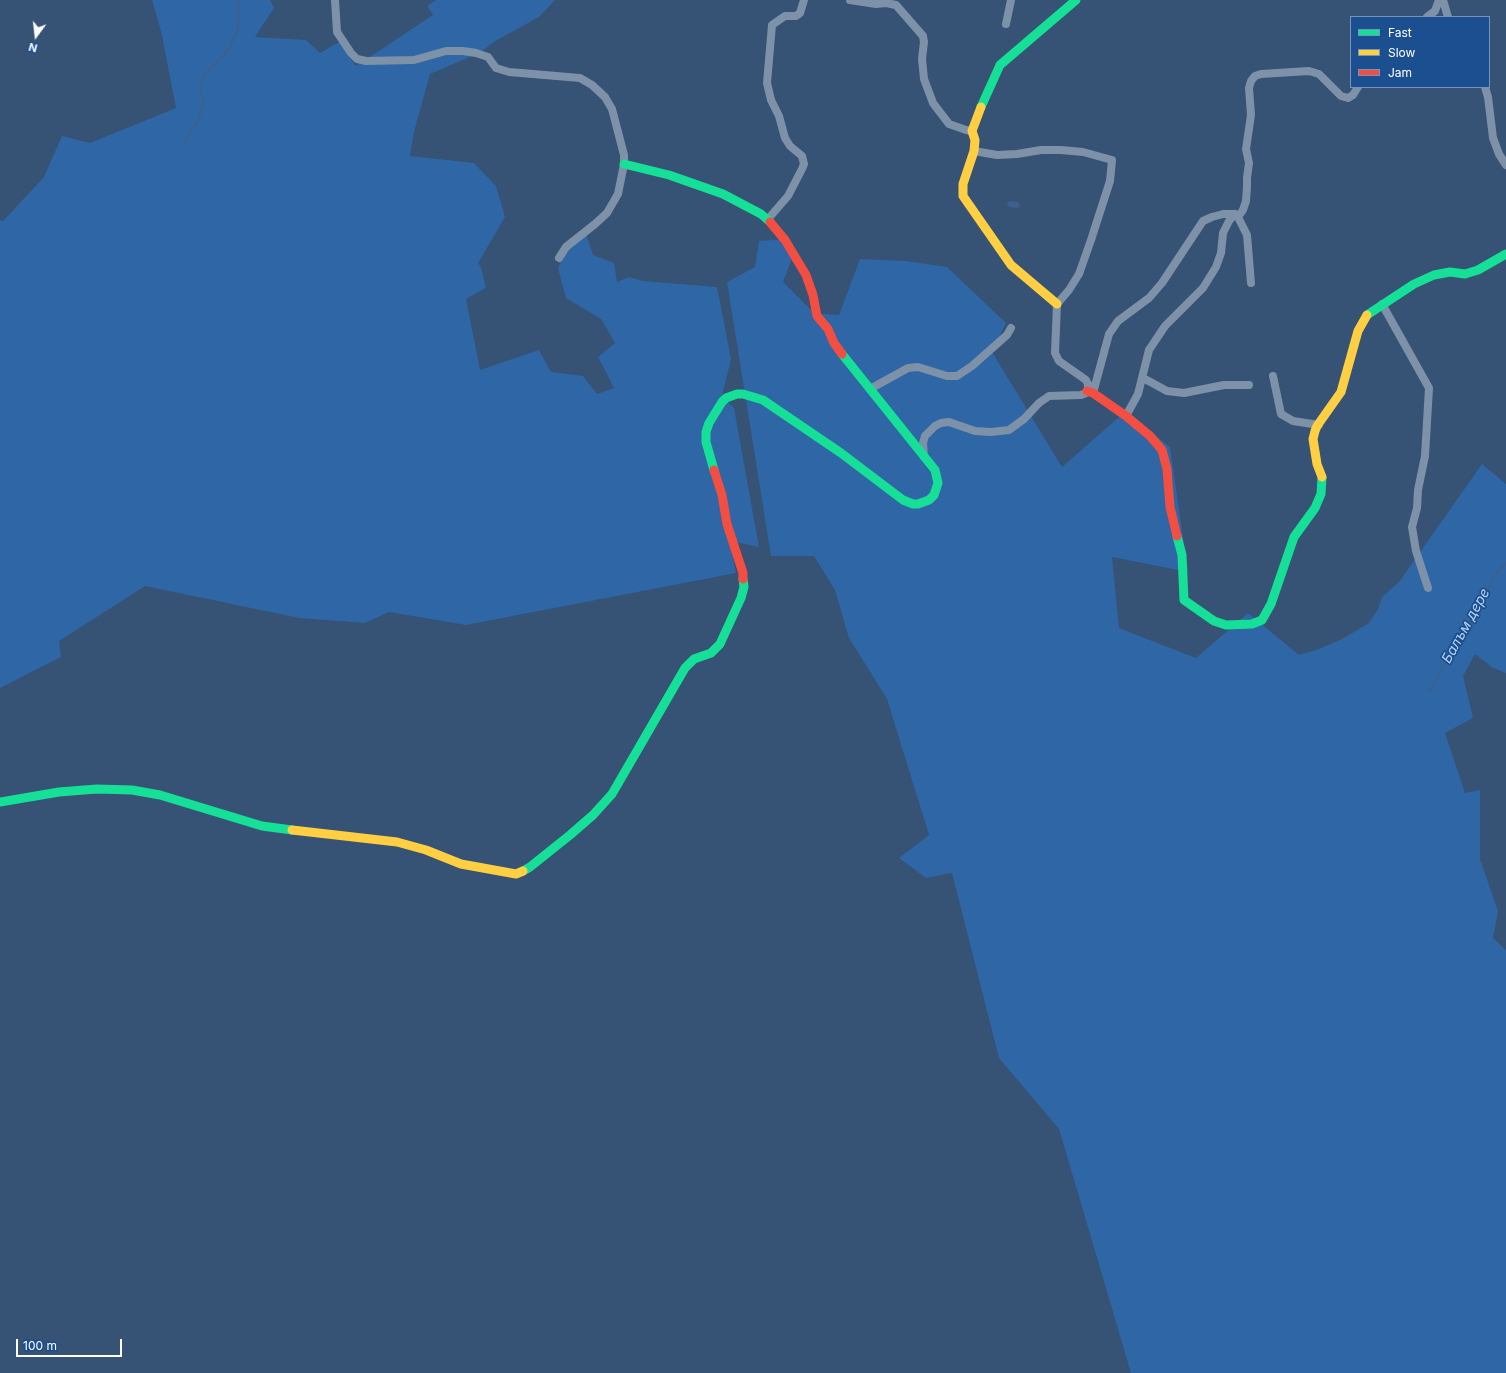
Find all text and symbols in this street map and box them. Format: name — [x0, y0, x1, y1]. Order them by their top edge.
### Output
north arrow — [16, 16, 56, 56]
legend — [1350, 16, 1490, 88]
text: Fast — [1388, 25, 1412, 40]
text: N — [27, 40, 39, 55]
text: Slow — [1388, 45, 1415, 60]
text: Jam — [1388, 65, 1412, 80]
water label: Балъм дере — [1439, 586, 1493, 666]
scale bar — [18, 1331, 124, 1357]
text: 100 m — [23, 1338, 57, 1353]

